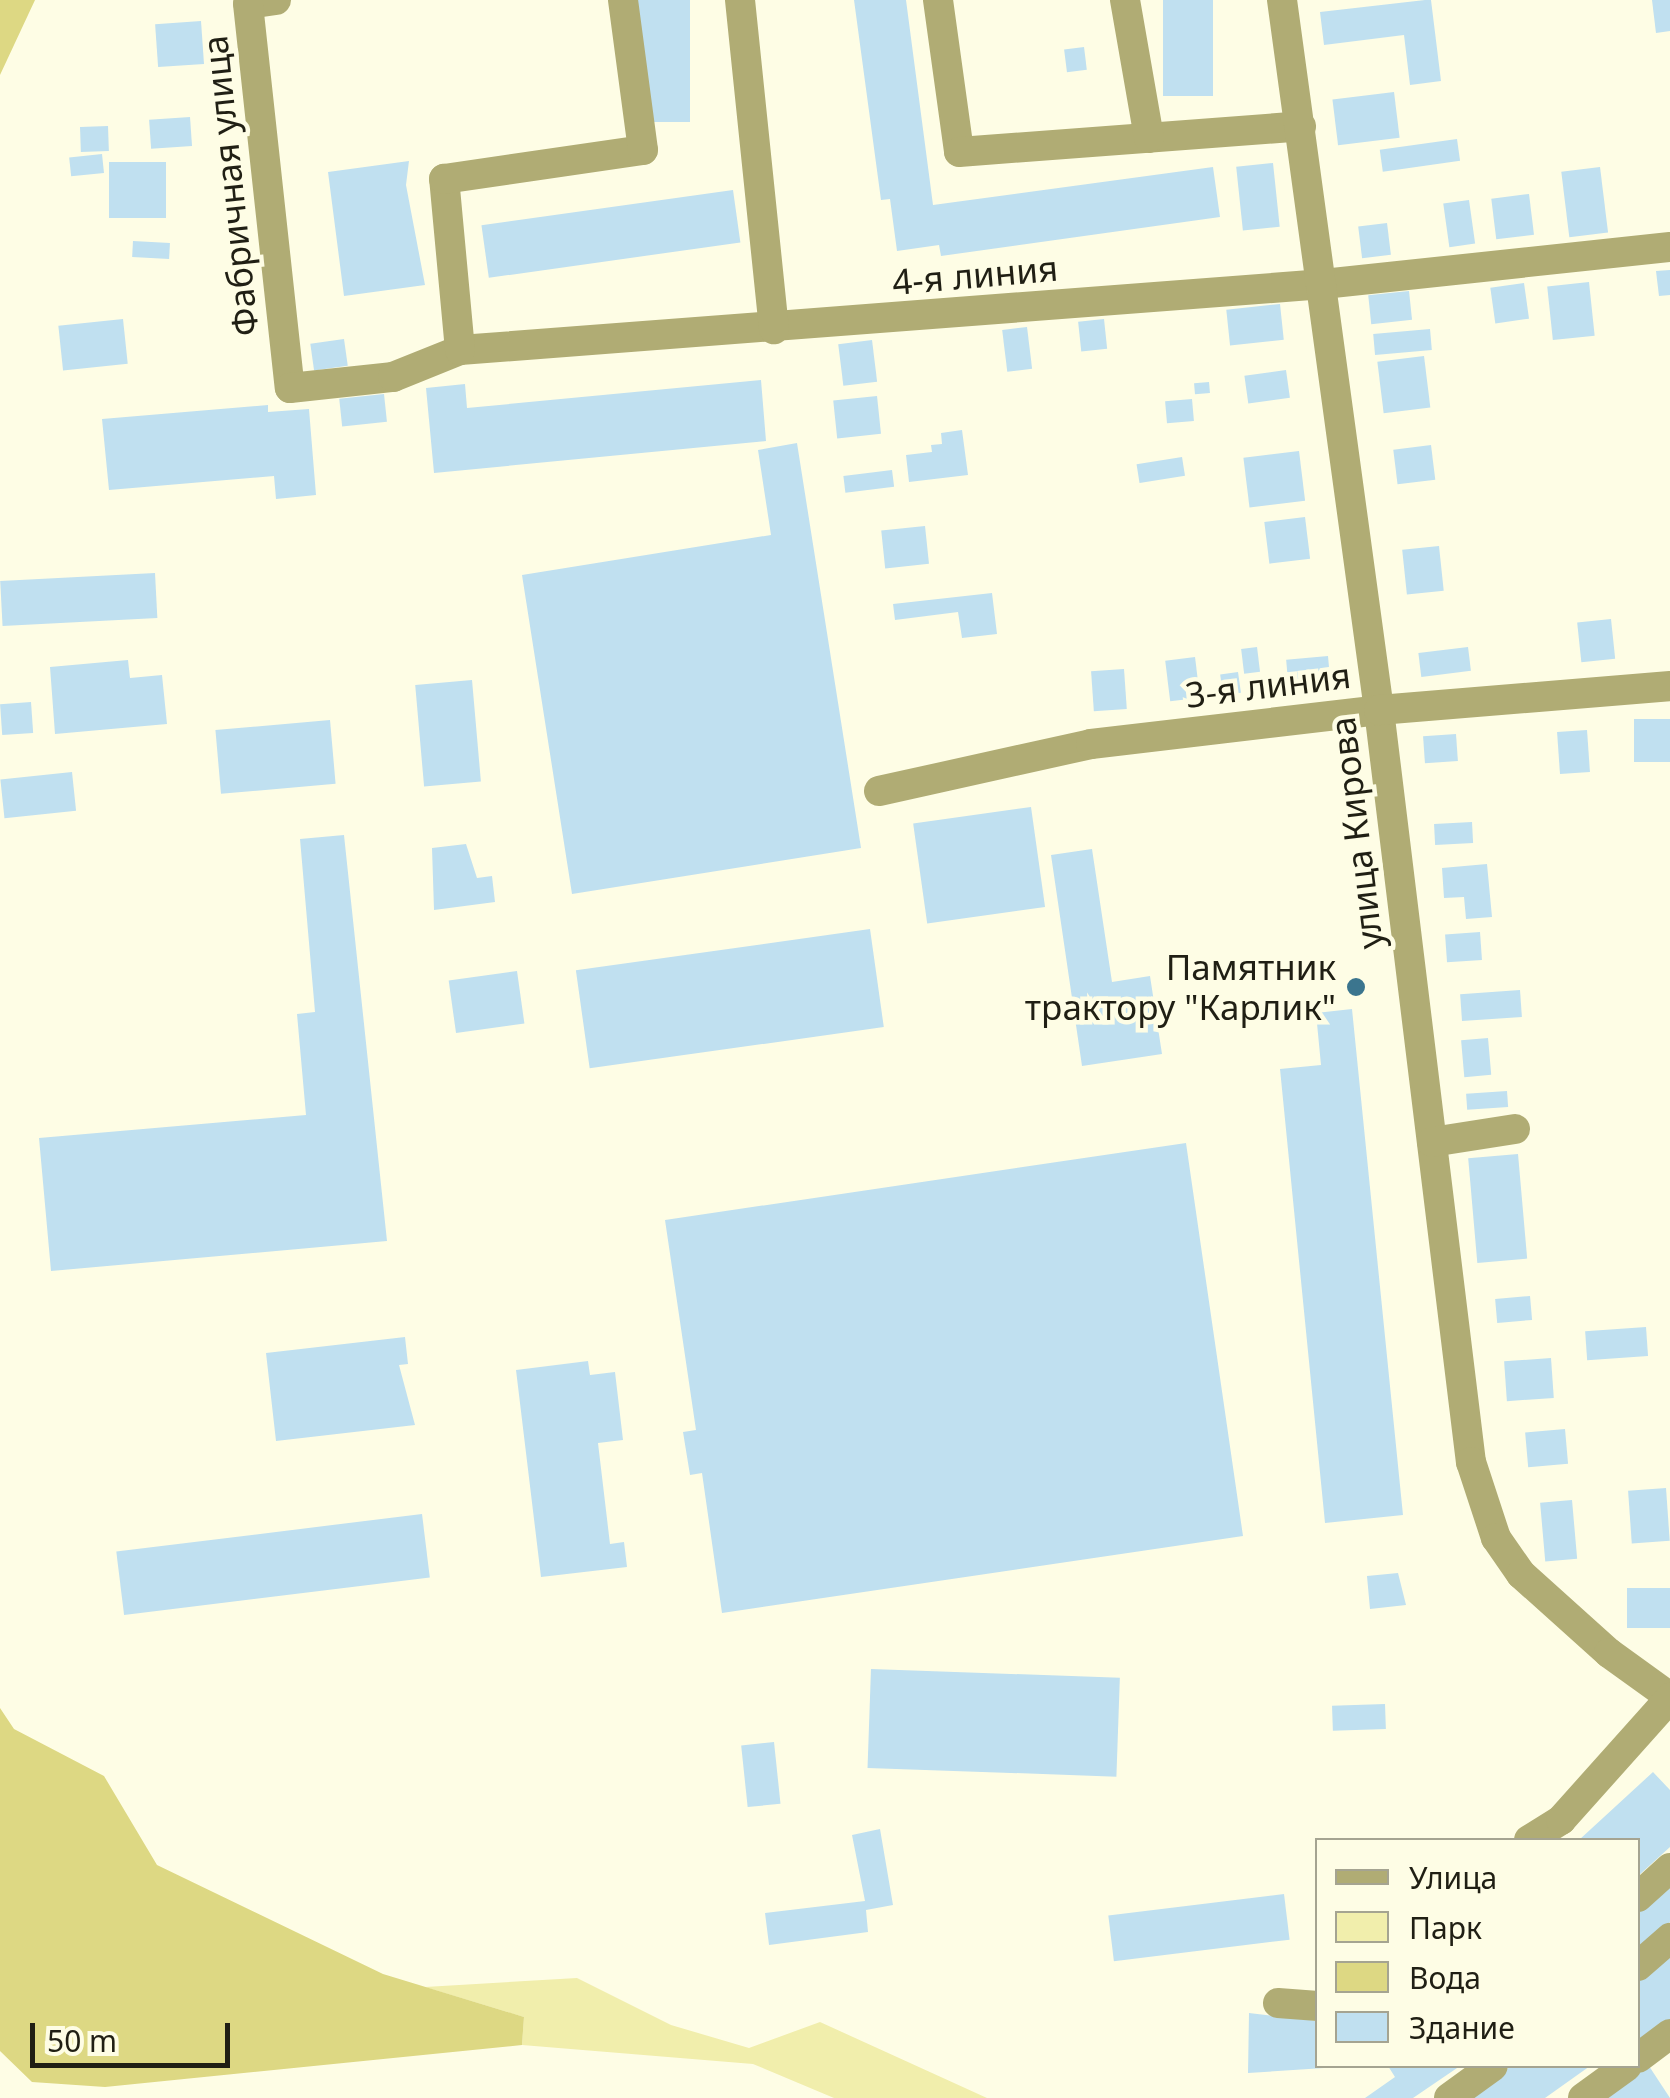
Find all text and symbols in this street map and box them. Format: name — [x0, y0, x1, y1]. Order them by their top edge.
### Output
street label: Фабричная улица — [193, 34, 267, 338]
street label: 4-я линия — [890, 247, 1060, 303]
street label: 3-я линия — [1183, 654, 1353, 716]
street label: улица Кирова — [1321, 715, 1391, 951]
place label: Памятник трактору "Карлик" — [1025, 946, 1336, 1028]
marker: Памятник трактору "Карлик" — [1345, 976, 1367, 998]
legend — [1315, 1838, 1640, 2068]
text: Улица — [1409, 1857, 1497, 1898]
text: Парк — [1409, 1907, 1482, 1948]
text: Вода — [1409, 1957, 1481, 1998]
scale bar — [35, 2003, 235, 2065]
text: Здание — [1409, 2007, 1515, 2048]
text: 50 m — [47, 2020, 117, 2061]

